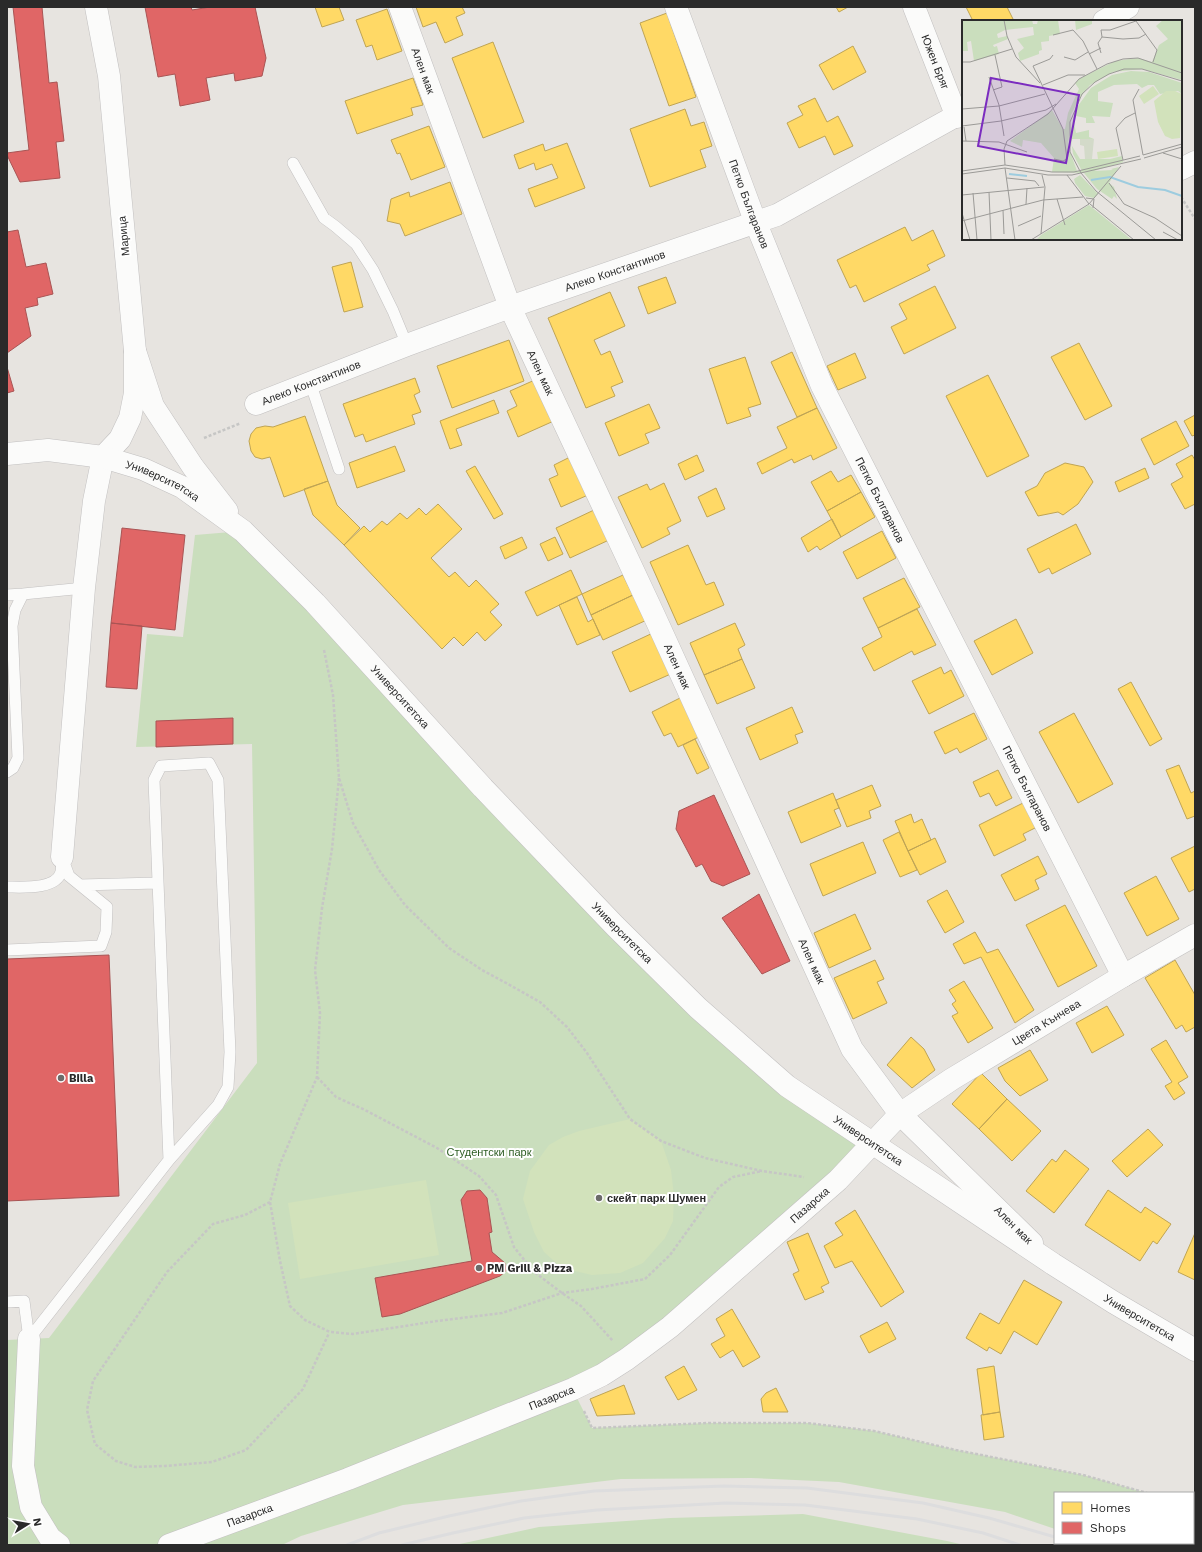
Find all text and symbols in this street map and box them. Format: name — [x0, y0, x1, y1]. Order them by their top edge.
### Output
inset map — [962, 20, 1182, 240]
street label: Южен Бряг — [919, 33, 952, 91]
street label: Ален мак — [409, 46, 438, 96]
street label: Петко Българанов — [726, 158, 772, 250]
street label: Марица — [115, 215, 133, 257]
street label: Алеко Константинов — [563, 247, 667, 294]
street label: Ален мак — [525, 348, 557, 397]
street label: Алеко Константинов — [260, 357, 362, 408]
street label: Петко Българанов — [853, 455, 907, 545]
street label: Университетска — [124, 458, 203, 504]
street label: Ален мак — [661, 642, 693, 691]
street label: Университетска — [368, 662, 433, 732]
street label: Петко Българанов — [1000, 744, 1055, 834]
street label: Университетска — [589, 899, 656, 966]
street label: Ален мак — [796, 937, 828, 986]
street label: Цвета Кънчева — [1010, 996, 1083, 1048]
place label: Billa — [69, 1072, 94, 1085]
marker: Billa — [56, 1073, 66, 1083]
street label: Университетска — [831, 1113, 906, 1169]
park label: Студентски парк — [447, 1146, 532, 1159]
street label: Пазарска — [787, 1184, 832, 1226]
place label: скейт парк Шумен — [607, 1192, 706, 1205]
marker: скейт парк Шумен — [594, 1193, 604, 1203]
street label: Ален мак — [992, 1203, 1035, 1247]
place label: PM Grill & Pizza — [487, 1262, 573, 1275]
marker: PM Grill & Pizza — [474, 1263, 484, 1273]
street label: Университетска — [1101, 1291, 1178, 1344]
street label: Пазарска — [527, 1382, 577, 1413]
legend — [1054, 1492, 1194, 1544]
street label: Пазарска — [225, 1501, 275, 1530]
text: Homes — [1090, 1501, 1131, 1515]
north arrow — [8, 1504, 48, 1544]
text: N — [30, 1517, 44, 1527]
text: Shops — [1090, 1521, 1126, 1535]

